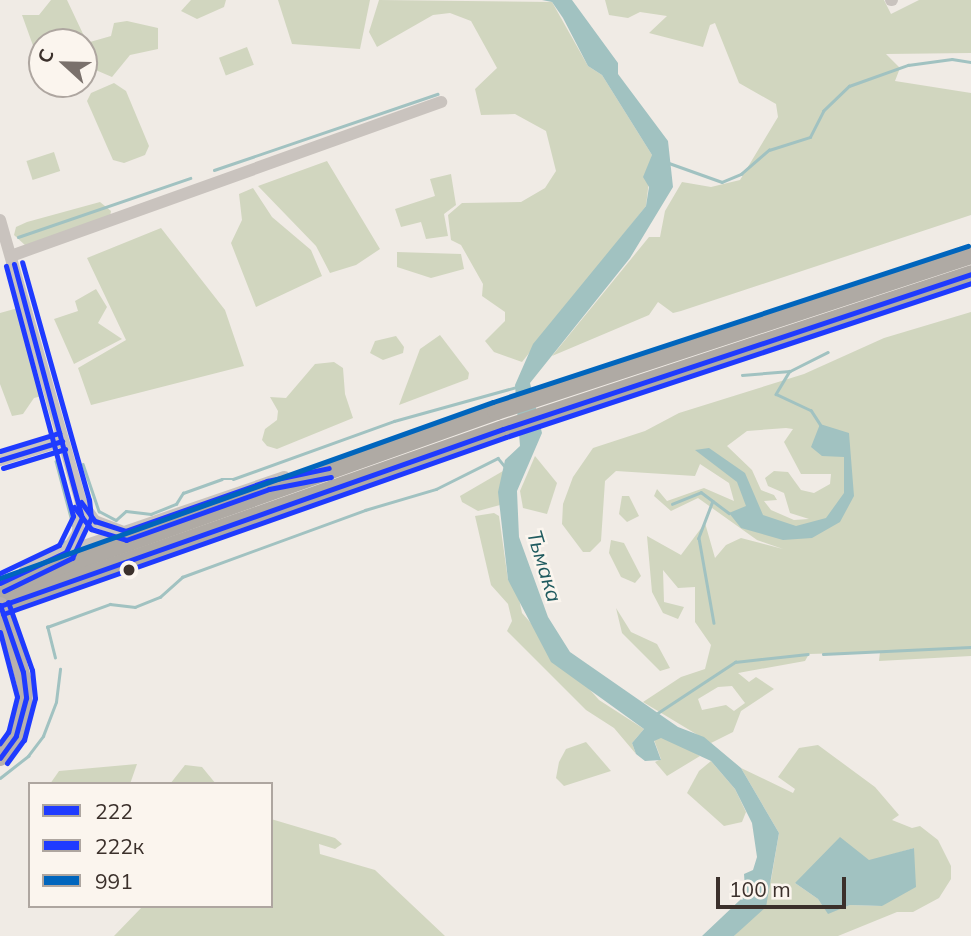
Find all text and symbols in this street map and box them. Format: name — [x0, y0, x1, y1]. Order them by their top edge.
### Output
north arrow — [28, 28, 98, 98]
text: С — [32, 45, 59, 66]
water label: Тьмака — [522, 527, 568, 605]
unlabelled marker — [122, 563, 136, 577]
legend — [28, 782, 273, 908]
text: 222 — [95, 798, 133, 824]
text: 222к — [95, 833, 144, 859]
scale bar — [719, 862, 848, 906]
text: 991 — [95, 868, 133, 894]
text: 100 m — [729, 876, 791, 902]

